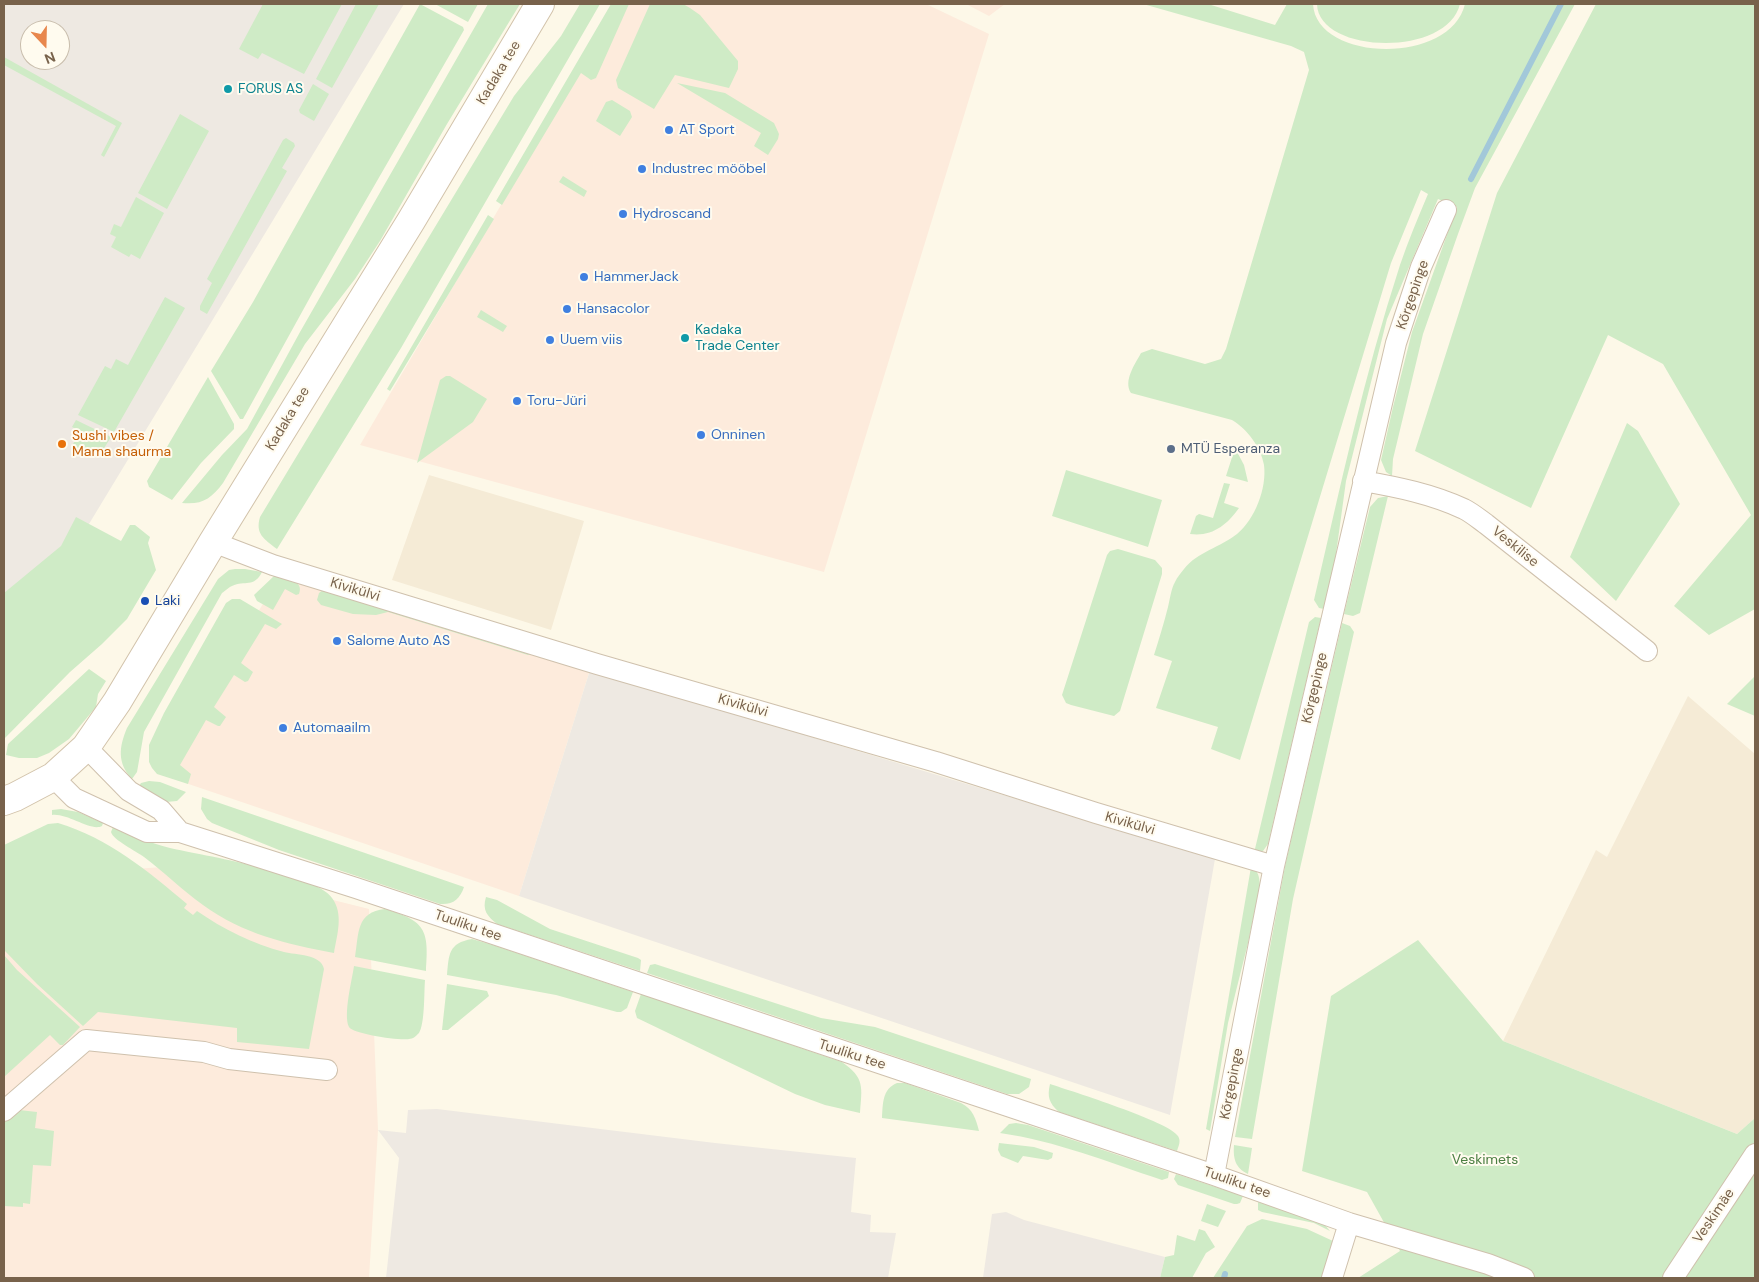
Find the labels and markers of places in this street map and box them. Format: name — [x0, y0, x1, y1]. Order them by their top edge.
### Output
place label: FORUS AS — [238, 81, 303, 97]
marker: FORUS AS — [222, 83, 234, 95]
place label: AT Sport — [679, 122, 735, 138]
marker: AT Sport — [663, 124, 675, 136]
place label: Industrec mööbel — [652, 161, 766, 177]
marker: Industrec mööbel — [636, 163, 648, 175]
place label: Hydroscand — [633, 206, 711, 222]
marker: Hydroscand — [617, 208, 629, 220]
place label: HammerJack — [594, 269, 679, 285]
marker: HammerJack — [578, 271, 590, 283]
place label: Hansacolor — [577, 301, 650, 317]
marker: Hansacolor — [561, 303, 573, 315]
place label: Kadaka Trade Center — [695, 322, 780, 354]
place label: Uuem viis — [560, 332, 622, 348]
marker: Kadaka Trade Center — [679, 332, 691, 344]
marker: Uuem viis — [544, 334, 556, 346]
place label: Toru-Jüri — [527, 393, 586, 409]
marker: Toru-Jüri — [511, 395, 523, 407]
place label: Onninen — [711, 427, 765, 443]
place label: Sushi vibes / Mama shaurma — [72, 428, 171, 461]
marker: Onninen — [695, 429, 707, 441]
marker: Sushi vibes / Mama shaurma — [56, 438, 68, 450]
place label: MTÜ Esperanza — [1181, 441, 1280, 457]
marker: MTÜ Esperanza — [1165, 443, 1177, 455]
place label: Laki — [155, 593, 180, 609]
marker: Laki — [139, 595, 151, 607]
place label: Salome Auto AS — [347, 633, 450, 649]
marker: Salome Auto AS — [331, 635, 343, 647]
place label: Automaailm — [293, 720, 370, 736]
marker: Automaailm — [277, 722, 289, 734]

